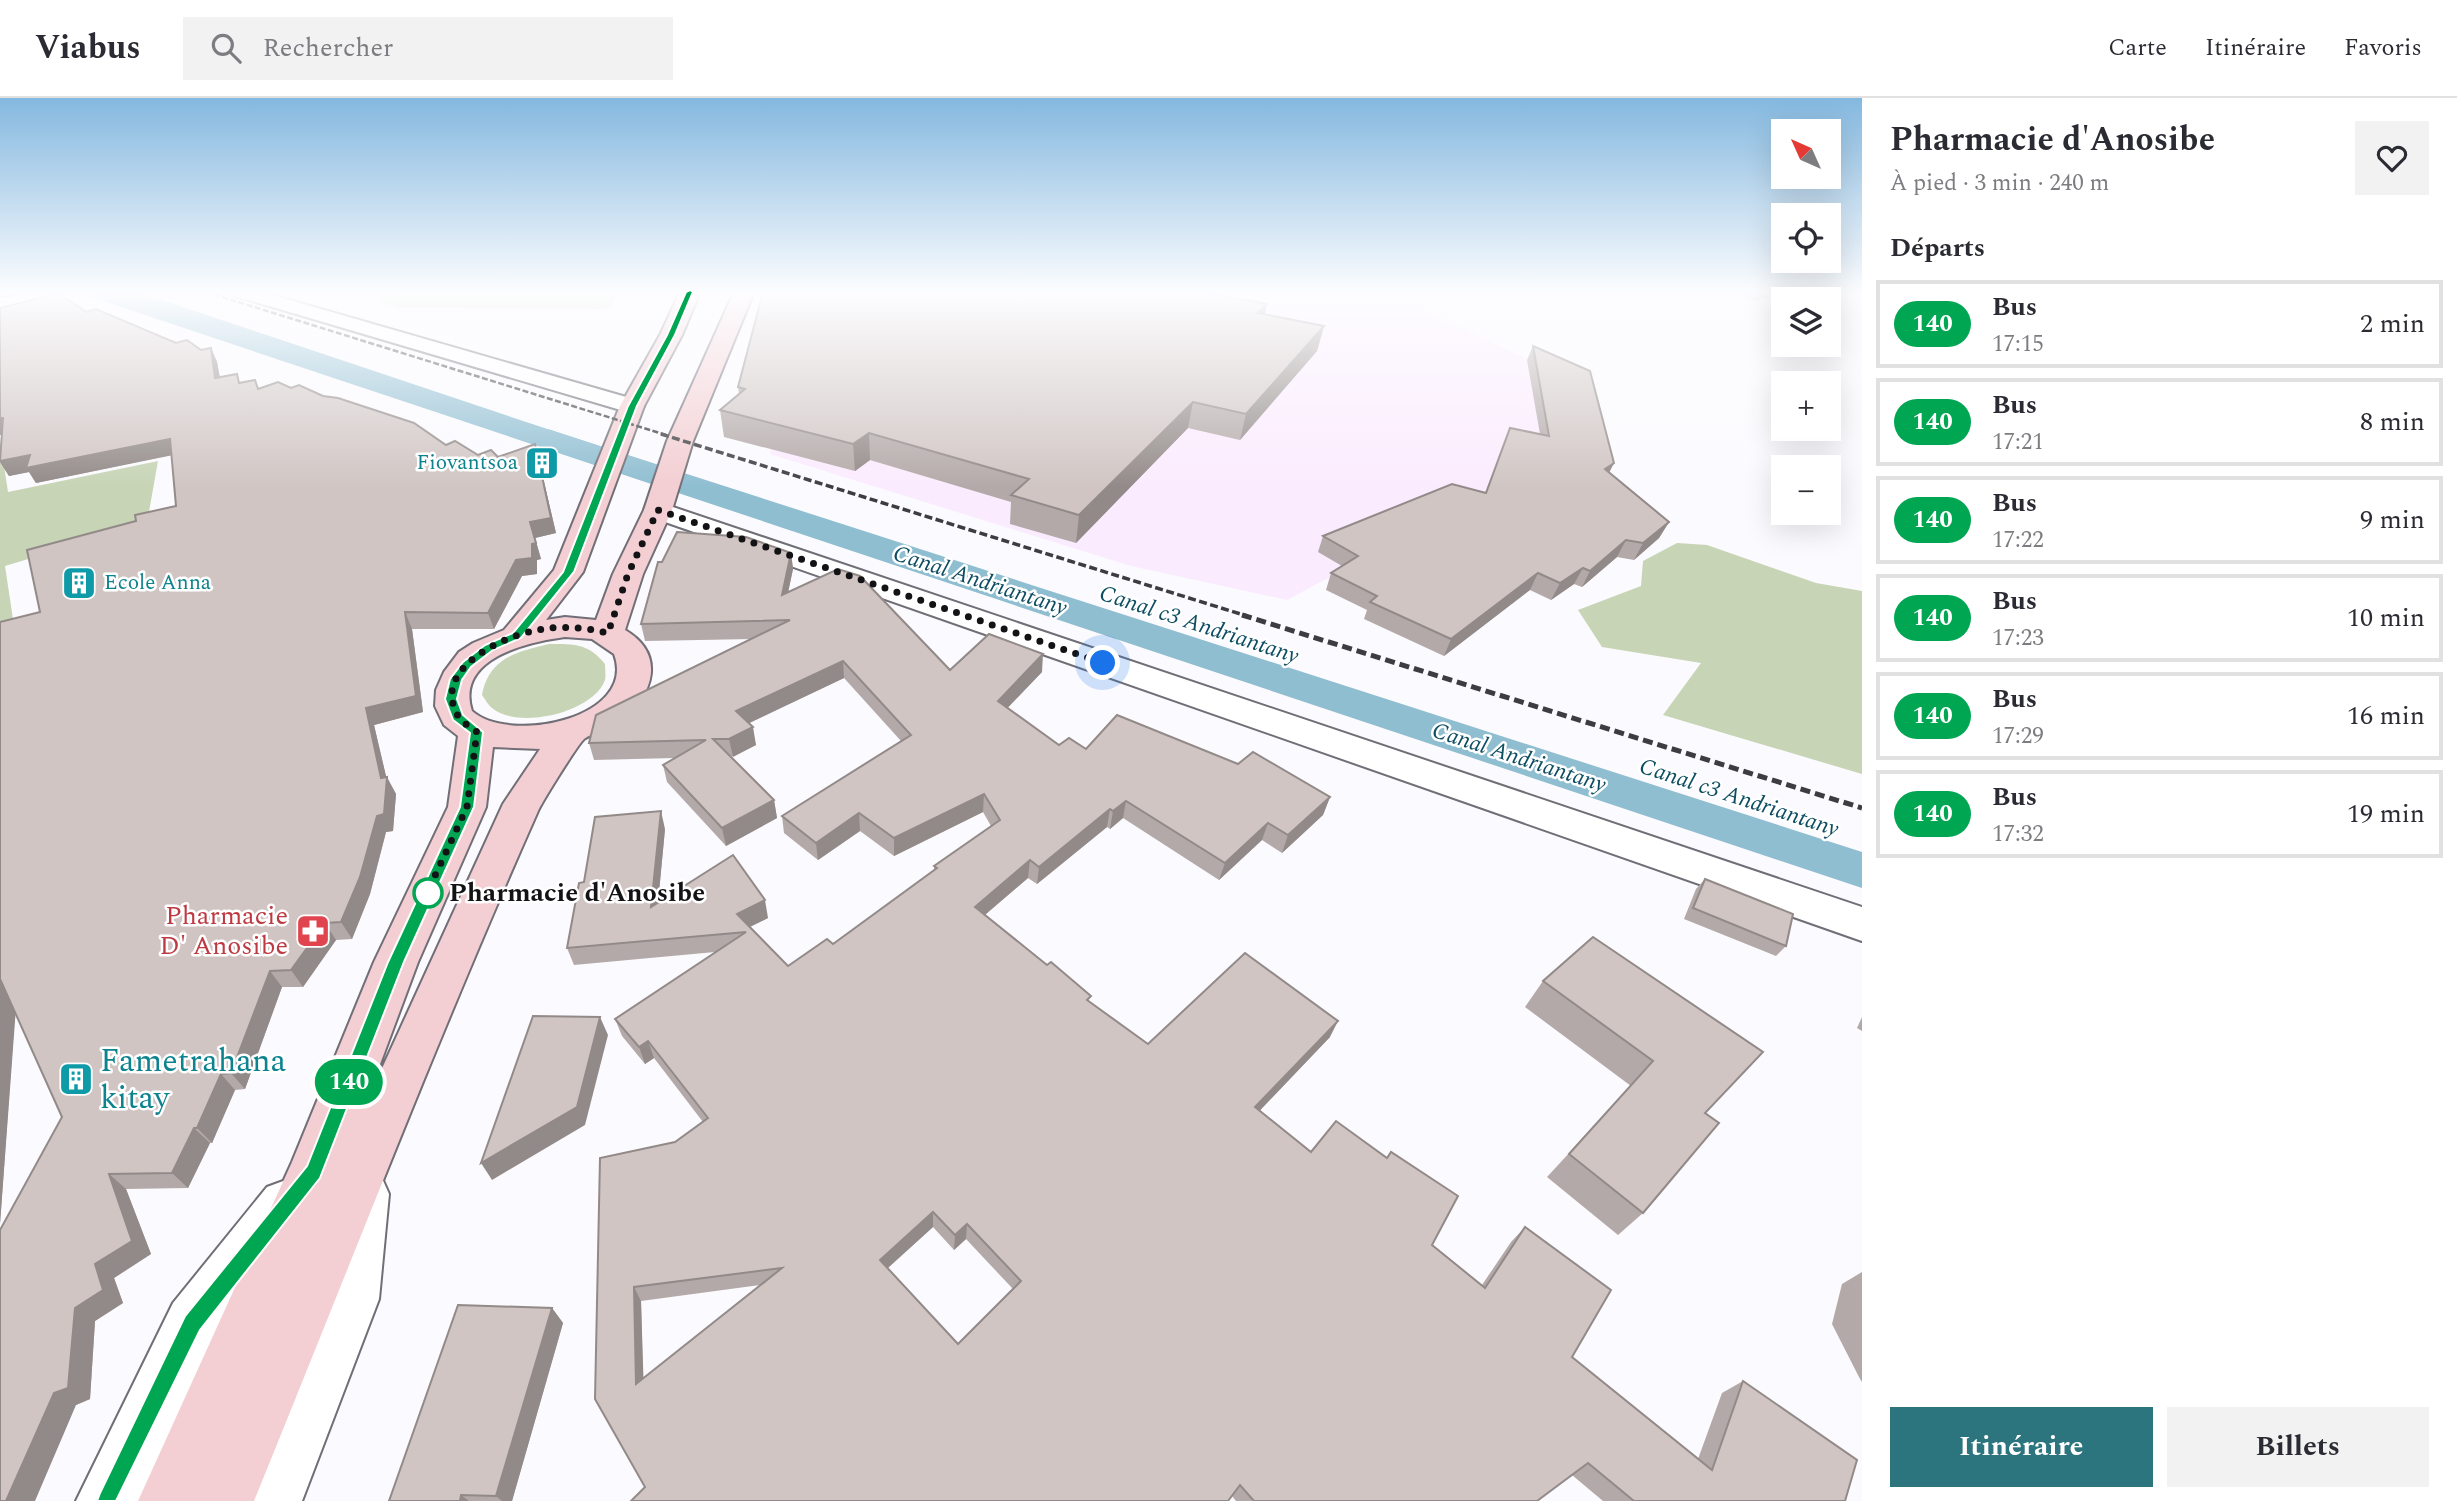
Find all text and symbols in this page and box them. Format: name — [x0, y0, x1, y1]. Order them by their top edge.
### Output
search box — [183, 17, 673, 80]
text: Viabus — [35, 23, 141, 73]
text: Rechercher — [263, 28, 393, 68]
icon: search — [207, 29, 245, 67]
text: Carte — [2108, 30, 2167, 66]
text: Itinéraire — [2205, 30, 2306, 66]
text: Favoris — [2344, 30, 2422, 66]
text: Pharmacie d'Anosibe — [1890, 115, 2215, 165]
north arrow — [1771, 119, 1841, 189]
map controls — [1771, 119, 1841, 525]
button: heart — [2355, 121, 2429, 195]
text: À pied · 3 min · 240 m — [1890, 166, 2109, 201]
button: locate — [1771, 203, 1841, 273]
text: Départs — [1890, 228, 1985, 268]
button: layers — [1771, 287, 1841, 357]
text: Bus — [1992, 287, 2037, 327]
text: 2 min — [2360, 304, 2425, 344]
text: 140 — [1912, 306, 1953, 342]
text: 17:15 — [1992, 327, 2044, 362]
button: + — [1771, 371, 1841, 441]
text: Bus — [1992, 385, 2037, 425]
text: 8 min — [2360, 402, 2425, 442]
text: 140 — [1912, 404, 1953, 440]
text: 17:21 — [1992, 425, 2044, 460]
building icon: Fiovantsoa — [523, 444, 561, 482]
place label: Fiovantsoa — [417, 447, 519, 479]
button: − — [1771, 455, 1841, 525]
text: Bus — [1992, 483, 2037, 523]
text: 9 min — [2360, 500, 2425, 540]
text: 140 — [1912, 502, 1953, 538]
text: 17:22 — [1992, 523, 2044, 558]
water label: Canal Andriantany — [888, 536, 1072, 626]
building icon: Ecole Anna — [60, 564, 98, 602]
place label: Ecole Anna — [104, 567, 212, 599]
water label: Canal c3 Andriantany — [1095, 576, 1304, 674]
text: Bus — [1992, 581, 2037, 621]
text: 10 min — [2347, 598, 2425, 638]
text: 140 — [1912, 600, 1953, 636]
text: 17:23 — [1992, 621, 2044, 656]
your location — [1085, 645, 1120, 680]
text: Bus — [1992, 679, 2037, 719]
text: 16 min — [2347, 696, 2425, 736]
text: 140 — [1912, 698, 1953, 734]
water label: Canal Andriantany — [1427, 713, 1611, 803]
text: 17:29 — [1992, 719, 2044, 754]
water label: Canal c3 Andriantany — [1635, 749, 1844, 847]
text: Bus — [1992, 777, 2037, 817]
text: 19 min — [2347, 794, 2425, 834]
text: 140 — [1912, 796, 1953, 832]
text: 17:32 — [1992, 817, 2044, 852]
place label: Pharmacie d'Anosibe — [449, 873, 705, 913]
marker: Pharmacie d'Anosibe — [413, 878, 443, 908]
place label: Pharmacie D' Anosibe — [160, 896, 288, 966]
pharmacy icon: Pharmacie D' Anosibe — [294, 912, 332, 950]
place label: Fametrahana kitay — [100, 1037, 286, 1123]
line badge: 140 — [309, 1059, 389, 1105]
building icon: Fametrahana kitay — [57, 1060, 95, 1098]
text: 140 — [329, 1064, 369, 1100]
button: Itinéraire — [1890, 1407, 2153, 1487]
button: Billets — [2167, 1407, 2429, 1487]

